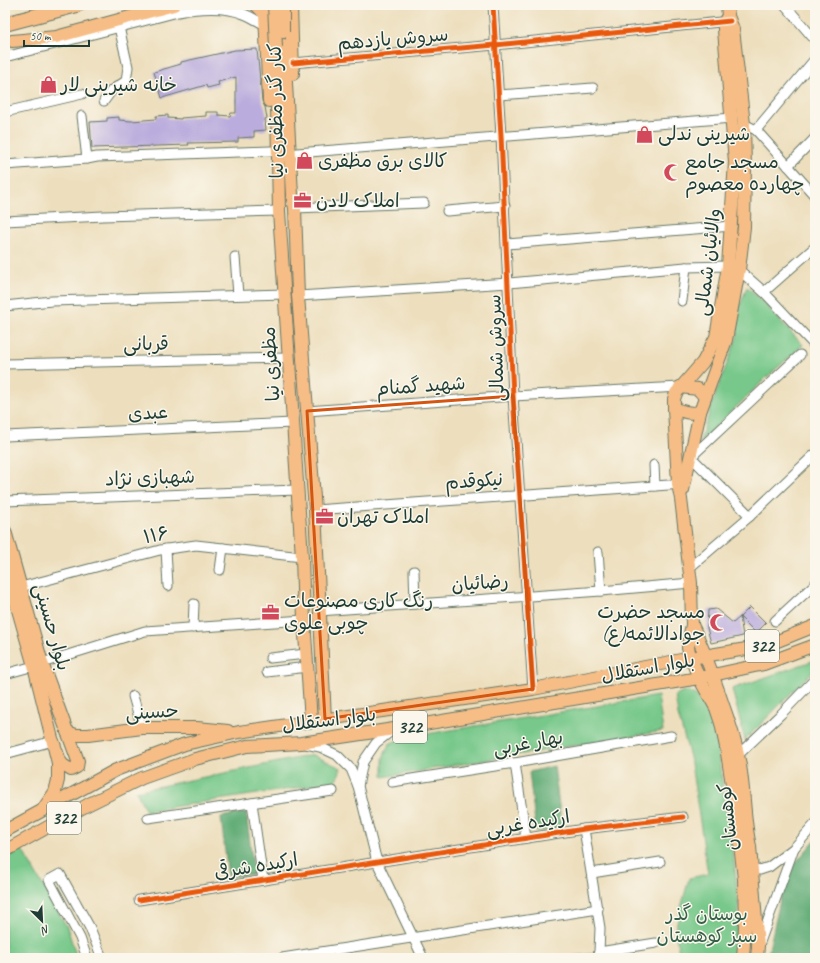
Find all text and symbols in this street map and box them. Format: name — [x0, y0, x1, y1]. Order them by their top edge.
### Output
scale bar — [24, 22, 89, 48]
street label: سروش یازدهم — [336, 22, 450, 58]
text: 50 m — [30, 28, 52, 44]
street label: کنار گذر مظفری نیا — [263, 43, 289, 179]
place label: خانه شیرینی لار — [59, 73, 177, 97]
shop icon: خانه شیرینی لار — [38, 75, 58, 95]
place label: شیرینی ندلی — [658, 122, 750, 146]
shop icon: شیرینی ندلی — [635, 124, 655, 144]
place label: کالای برق مظفری — [318, 149, 447, 173]
place label: مسجد جامع چهارده معصوم — [685, 150, 804, 198]
shop icon: کالای برق مظفری — [295, 151, 315, 171]
mosque icon: مسجد جامع چهارده معصوم — [662, 163, 682, 183]
place label: املاک لادن — [316, 189, 400, 213]
office icon: املاک لادن — [293, 191, 313, 211]
street label: والائیان شمالی — [689, 207, 727, 317]
street label: سروش شمالی — [482, 294, 510, 402]
street label: مظفری نیا — [256, 326, 286, 402]
street label: قربانی — [123, 332, 169, 356]
street label: شهید گمنام — [376, 371, 467, 403]
street label: عبدی — [127, 400, 169, 426]
street label: شهبازی نژاد — [105, 464, 195, 492]
street label: نیکوقدم — [444, 467, 504, 497]
place label: املاک تهران — [337, 505, 429, 529]
office icon: املاک تهران — [314, 507, 334, 527]
street label: ۱۱۶ — [141, 521, 171, 549]
street label: رضائیان — [451, 569, 509, 597]
street label: بلوار حسینی — [28, 580, 76, 674]
place label: رنگ کاری مصنوعات چوبی علوی — [284, 589, 433, 635]
place label: مسجد حضرت جوادالائمه(ع) — [597, 600, 705, 647]
office icon: رنگ کاری مصنوعات چوبی علوی — [261, 602, 281, 622]
mosque icon: مسجد حضرت جوادالائمه(ع) — [708, 613, 728, 633]
road number: 322 — [745, 630, 779, 662]
street label: بلوار استقلال — [599, 648, 697, 688]
street label: حسینی — [125, 699, 179, 725]
street label: بلوار استقلال — [280, 702, 378, 738]
road number: 322 — [393, 711, 427, 743]
street label: بهار غربی — [491, 725, 565, 761]
street label: کوهستان — [713, 782, 743, 852]
road number: 322 — [47, 802, 81, 834]
street label: ارکیده غربی — [484, 805, 572, 841]
street label: ارکیده شرقی — [212, 847, 300, 884]
north arrow — [22, 901, 62, 941]
park label: بوستان گذر سبز کوهستان — [657, 902, 757, 948]
text: N — [38, 922, 52, 939]

